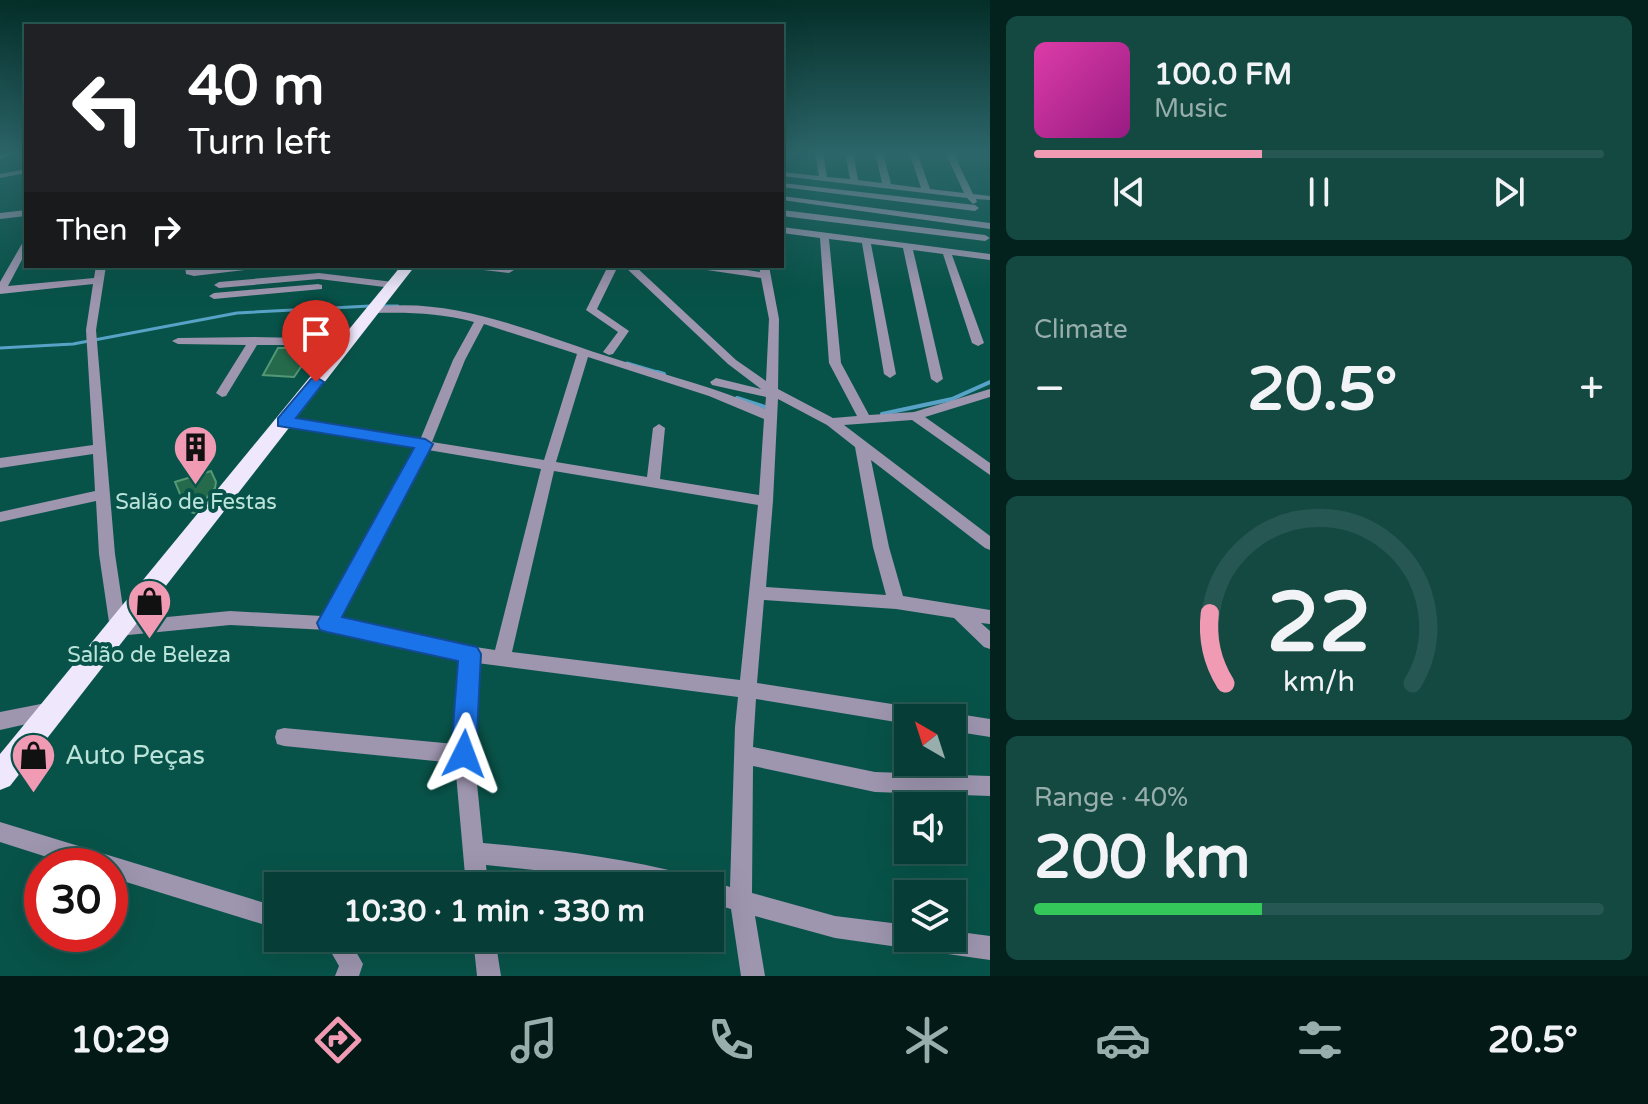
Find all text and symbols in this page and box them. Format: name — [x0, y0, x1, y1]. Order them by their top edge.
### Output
text: 40 m — [188, 53, 324, 120]
icon: left — [56, 56, 160, 160]
text: 100.0 FM — [1154, 56, 1292, 93]
text: Music — [1154, 93, 1227, 124]
text: Turn left — [188, 121, 331, 164]
icon: previous — [1107, 170, 1151, 214]
icon: pause — [1297, 170, 1341, 214]
icon: next — [1487, 170, 1531, 214]
icon: right — [144, 208, 188, 252]
text: Then — [56, 212, 128, 249]
pin — [282, 300, 350, 382]
icon: arrive — [294, 312, 338, 356]
text: Climate — [1034, 314, 1128, 345]
text: 20.5° — [1247, 354, 1397, 426]
text: − — [1034, 363, 1065, 416]
text: + — [1579, 363, 1604, 416]
building icon: Salão de Festas — [172, 424, 220, 487]
place label: Salão de Festas — [115, 489, 277, 515]
text: 22 — [1267, 574, 1371, 674]
shop icon: Salão de Beleza — [125, 577, 173, 640]
place label: Salão de Beleza — [67, 642, 231, 668]
text: km/h — [1283, 665, 1355, 699]
north arrow — [894, 704, 966, 776]
map controls — [894, 704, 966, 952]
position arrow — [422, 712, 506, 796]
shop icon: Auto Peças — [10, 731, 58, 794]
place label: Auto Peças — [65, 740, 205, 771]
text: Range · 40% — [1034, 782, 1188, 813]
button: sound — [894, 792, 966, 864]
text: 200 km — [1034, 822, 1250, 894]
speed limit sign: 30 — [24, 848, 128, 952]
button: layers — [894, 880, 966, 952]
text: 10:30 · 1 min · 330 m — [343, 893, 645, 930]
icon: directions — [310, 1012, 366, 1068]
icon: music — [506, 1012, 562, 1068]
icon: phone — [703, 1012, 759, 1068]
icon: climate — [899, 1012, 955, 1068]
icon: car — [1095, 1012, 1151, 1068]
icon: filters — [1292, 1012, 1348, 1068]
text: 10:29 — [70, 1019, 170, 1062]
text: 20.5° — [1488, 1019, 1578, 1062]

